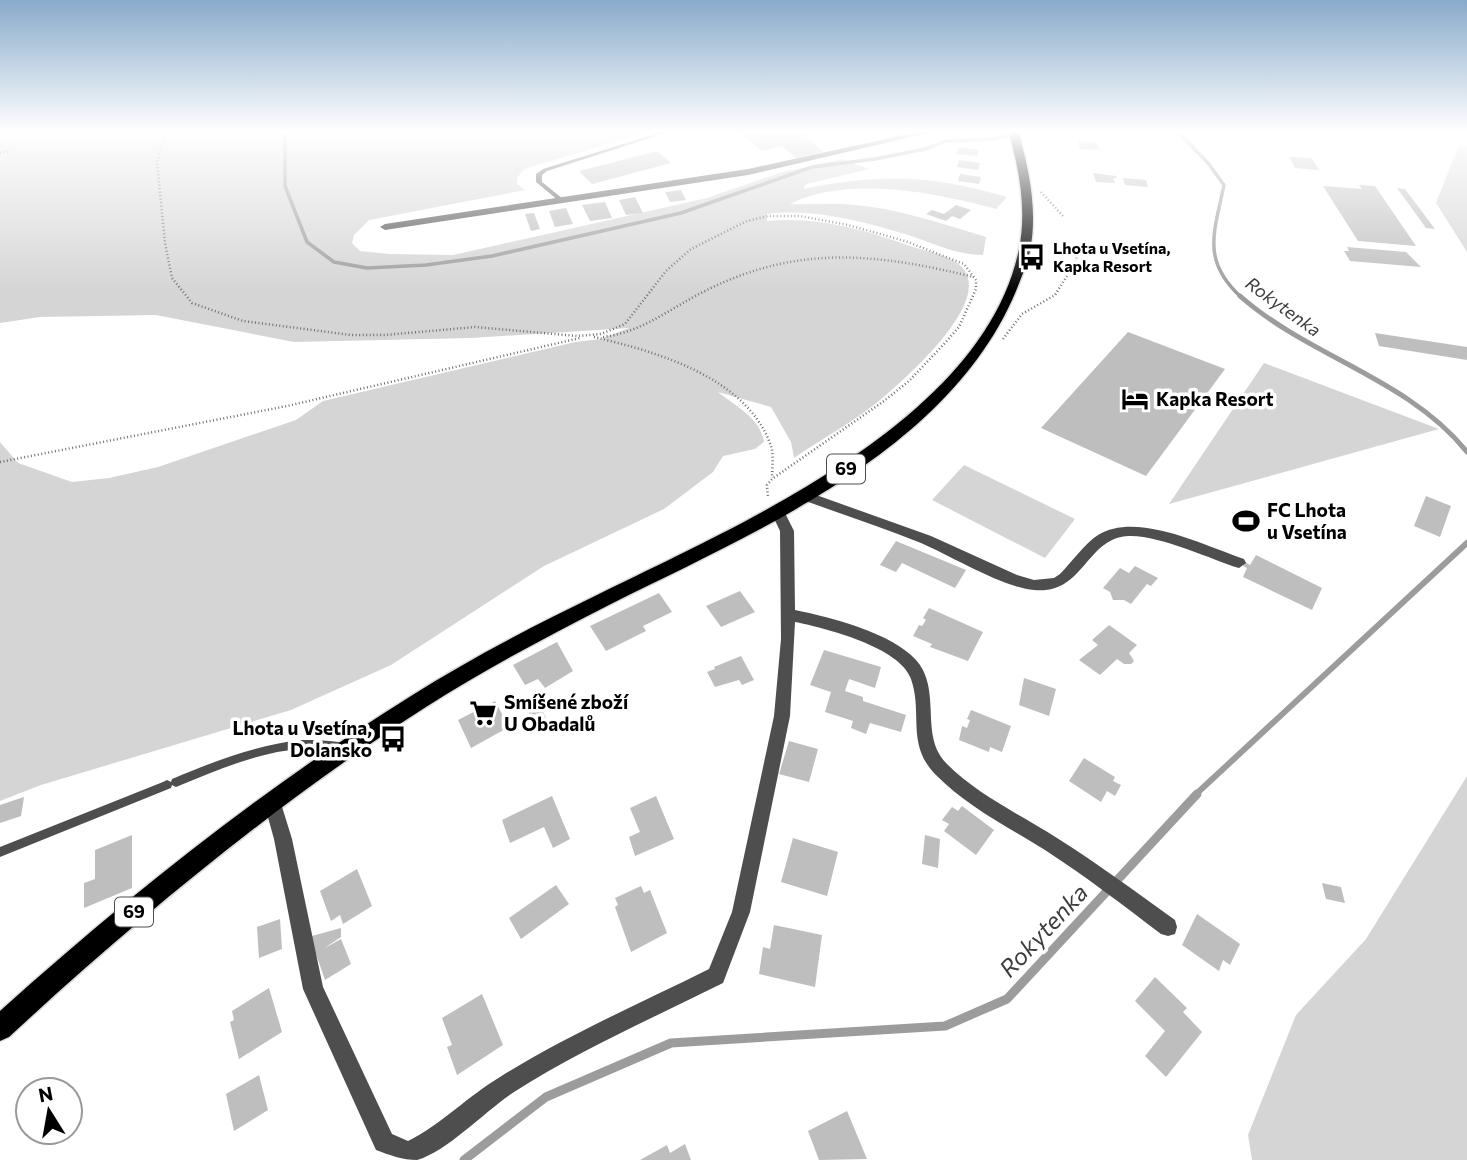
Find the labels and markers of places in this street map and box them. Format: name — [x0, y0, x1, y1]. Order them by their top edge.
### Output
place label: Lhota u Vsetína, Kapka Resort — [1053, 238, 1170, 275]
bus stop icon: Lhota u Vsetína, Kapka Resort — [1017, 242, 1047, 272]
hotel icon: Kapka Resort — [1120, 384, 1150, 414]
place label: Kapka Resort — [1156, 387, 1274, 410]
place label: FC Lhota u Vsetína — [1267, 498, 1347, 543]
sports icon: FC Lhota u Vsetína — [1231, 506, 1261, 536]
place label: Smíšené zboží U Obadalů — [504, 690, 630, 735]
supermarket icon: Smíšené zboží U Obadalů — [468, 698, 498, 728]
place label: Lhota u Vsetína, Dolansko — [233, 716, 372, 761]
bus stop icon: Lhota u Vsetína, Dolansko — [378, 724, 408, 754]

